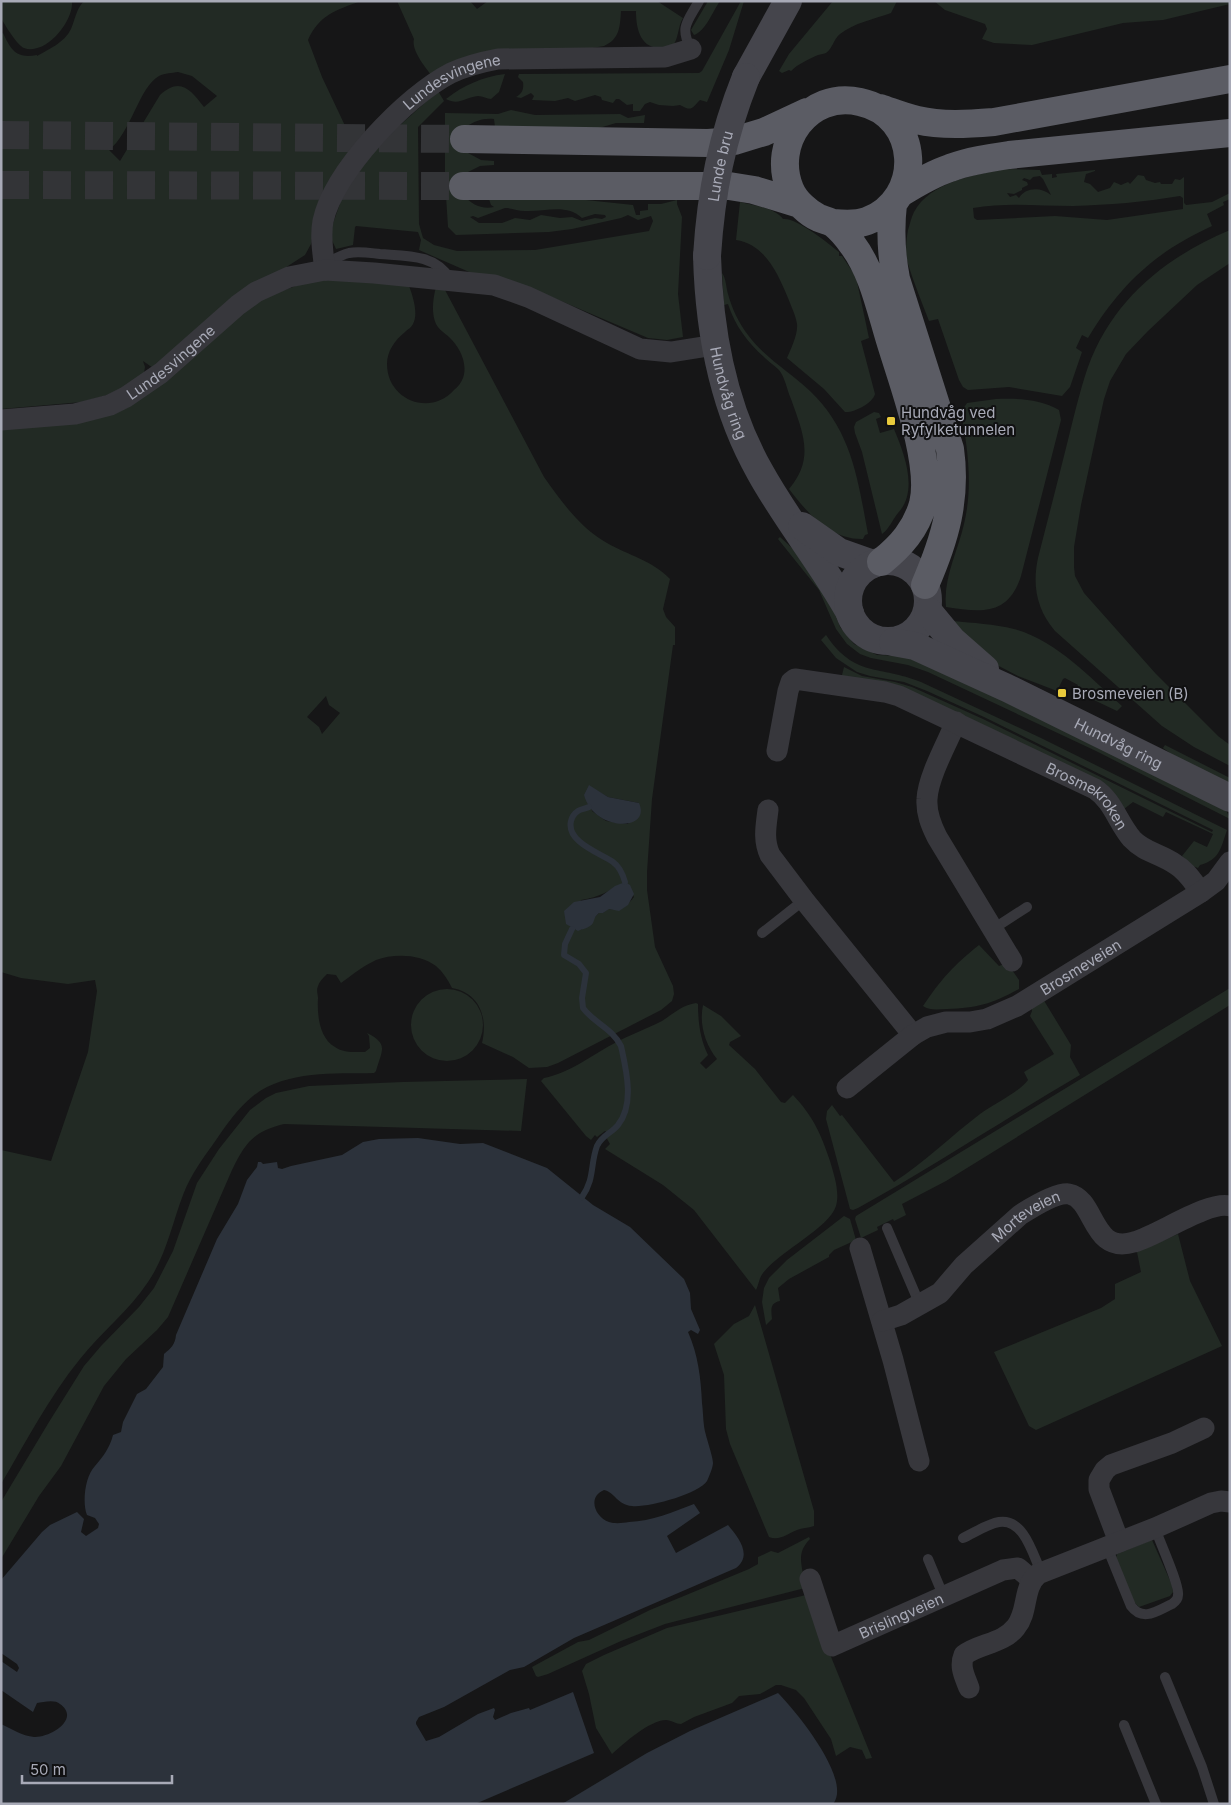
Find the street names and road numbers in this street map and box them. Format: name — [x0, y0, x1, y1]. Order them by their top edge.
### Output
street label: Lundesvingene — [399, 49, 502, 113]
street label: Lunde bru — [703, 128, 737, 203]
street label: Lundesvingene — [123, 320, 219, 403]
street label: Hundvåg ring — [707, 345, 752, 442]
street label: Hundvåg ring — [1071, 713, 1166, 773]
street label: Brosmekroken — [1043, 758, 1132, 833]
street label: Brosmeveien — [1036, 934, 1125, 999]
street label: Morteveien — [987, 1186, 1063, 1246]
street label: Brislingveien — [856, 1588, 946, 1642]

